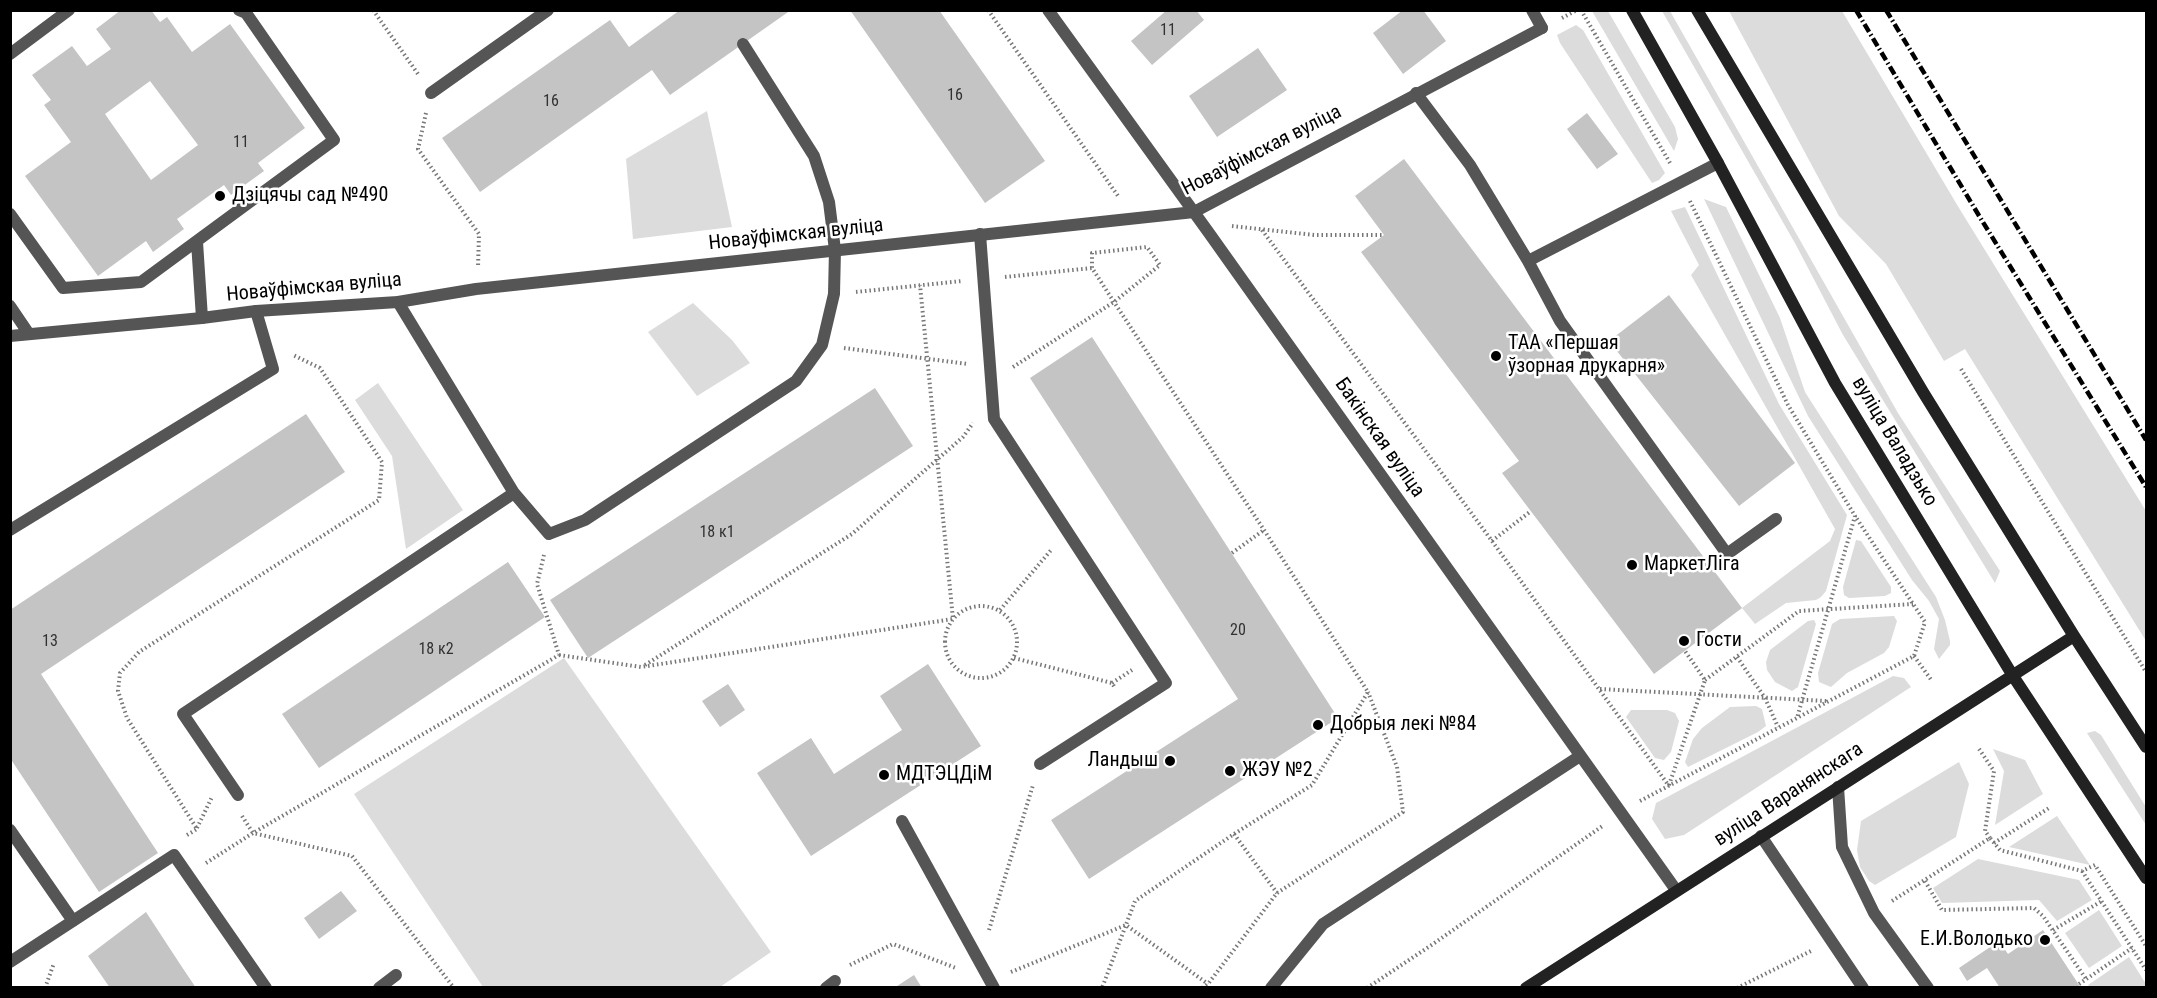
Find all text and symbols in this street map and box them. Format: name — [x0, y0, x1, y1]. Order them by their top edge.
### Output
house number: 11 — [1160, 21, 1176, 41]
house number: 16 — [947, 86, 963, 106]
house number: 16 — [543, 92, 559, 112]
street label: Новаўфімская вуліца — [1178, 100, 1346, 202]
house number: 11 — [233, 133, 249, 153]
place label: Дзіцячы сад №490 — [232, 184, 388, 208]
marker: Дзіцячы сад №490 — [213, 189, 227, 203]
street label: Новаўфімская вуліца — [707, 214, 885, 256]
street label: Новаўфімская вуліца — [225, 268, 403, 308]
place label: ТАА «Першая ўзорная друкарня» — [1508, 332, 1665, 379]
marker: ТАА «Першая ўзорная друкарня» — [1489, 349, 1503, 363]
street label: вуліца Валадзько — [1846, 373, 1942, 511]
street label: Бакінская вуліца — [1329, 374, 1429, 502]
house number: 18 к1 — [699, 523, 735, 543]
place label: МаркетЛіга — [1644, 553, 1740, 577]
marker: МаркетЛіга — [1625, 558, 1639, 572]
house number: 20 — [1230, 621, 1246, 641]
place label: Гости — [1696, 629, 1742, 653]
house number: 13 — [42, 632, 58, 652]
marker: Гости — [1677, 634, 1691, 648]
house number: 18 к2 — [418, 640, 454, 660]
place label: Добрыя лекі №84 — [1330, 713, 1476, 737]
marker: Добрыя лекі №84 — [1311, 718, 1325, 732]
street label: вуліца Варанянскага — [1710, 738, 1868, 852]
place label: Ландыш — [1088, 749, 1158, 773]
marker: Ландыш — [1163, 754, 1177, 768]
place label: ЖЭУ №2 — [1242, 759, 1313, 783]
place label: МДТЭЦДіМ — [896, 763, 992, 787]
marker: ЖЭУ №2 — [1223, 764, 1237, 778]
marker: МДТЭЦДіМ — [877, 768, 891, 782]
place label: Е.И.Володько — [1920, 928, 2033, 952]
marker: Е.И.Володько — [2038, 933, 2052, 947]

